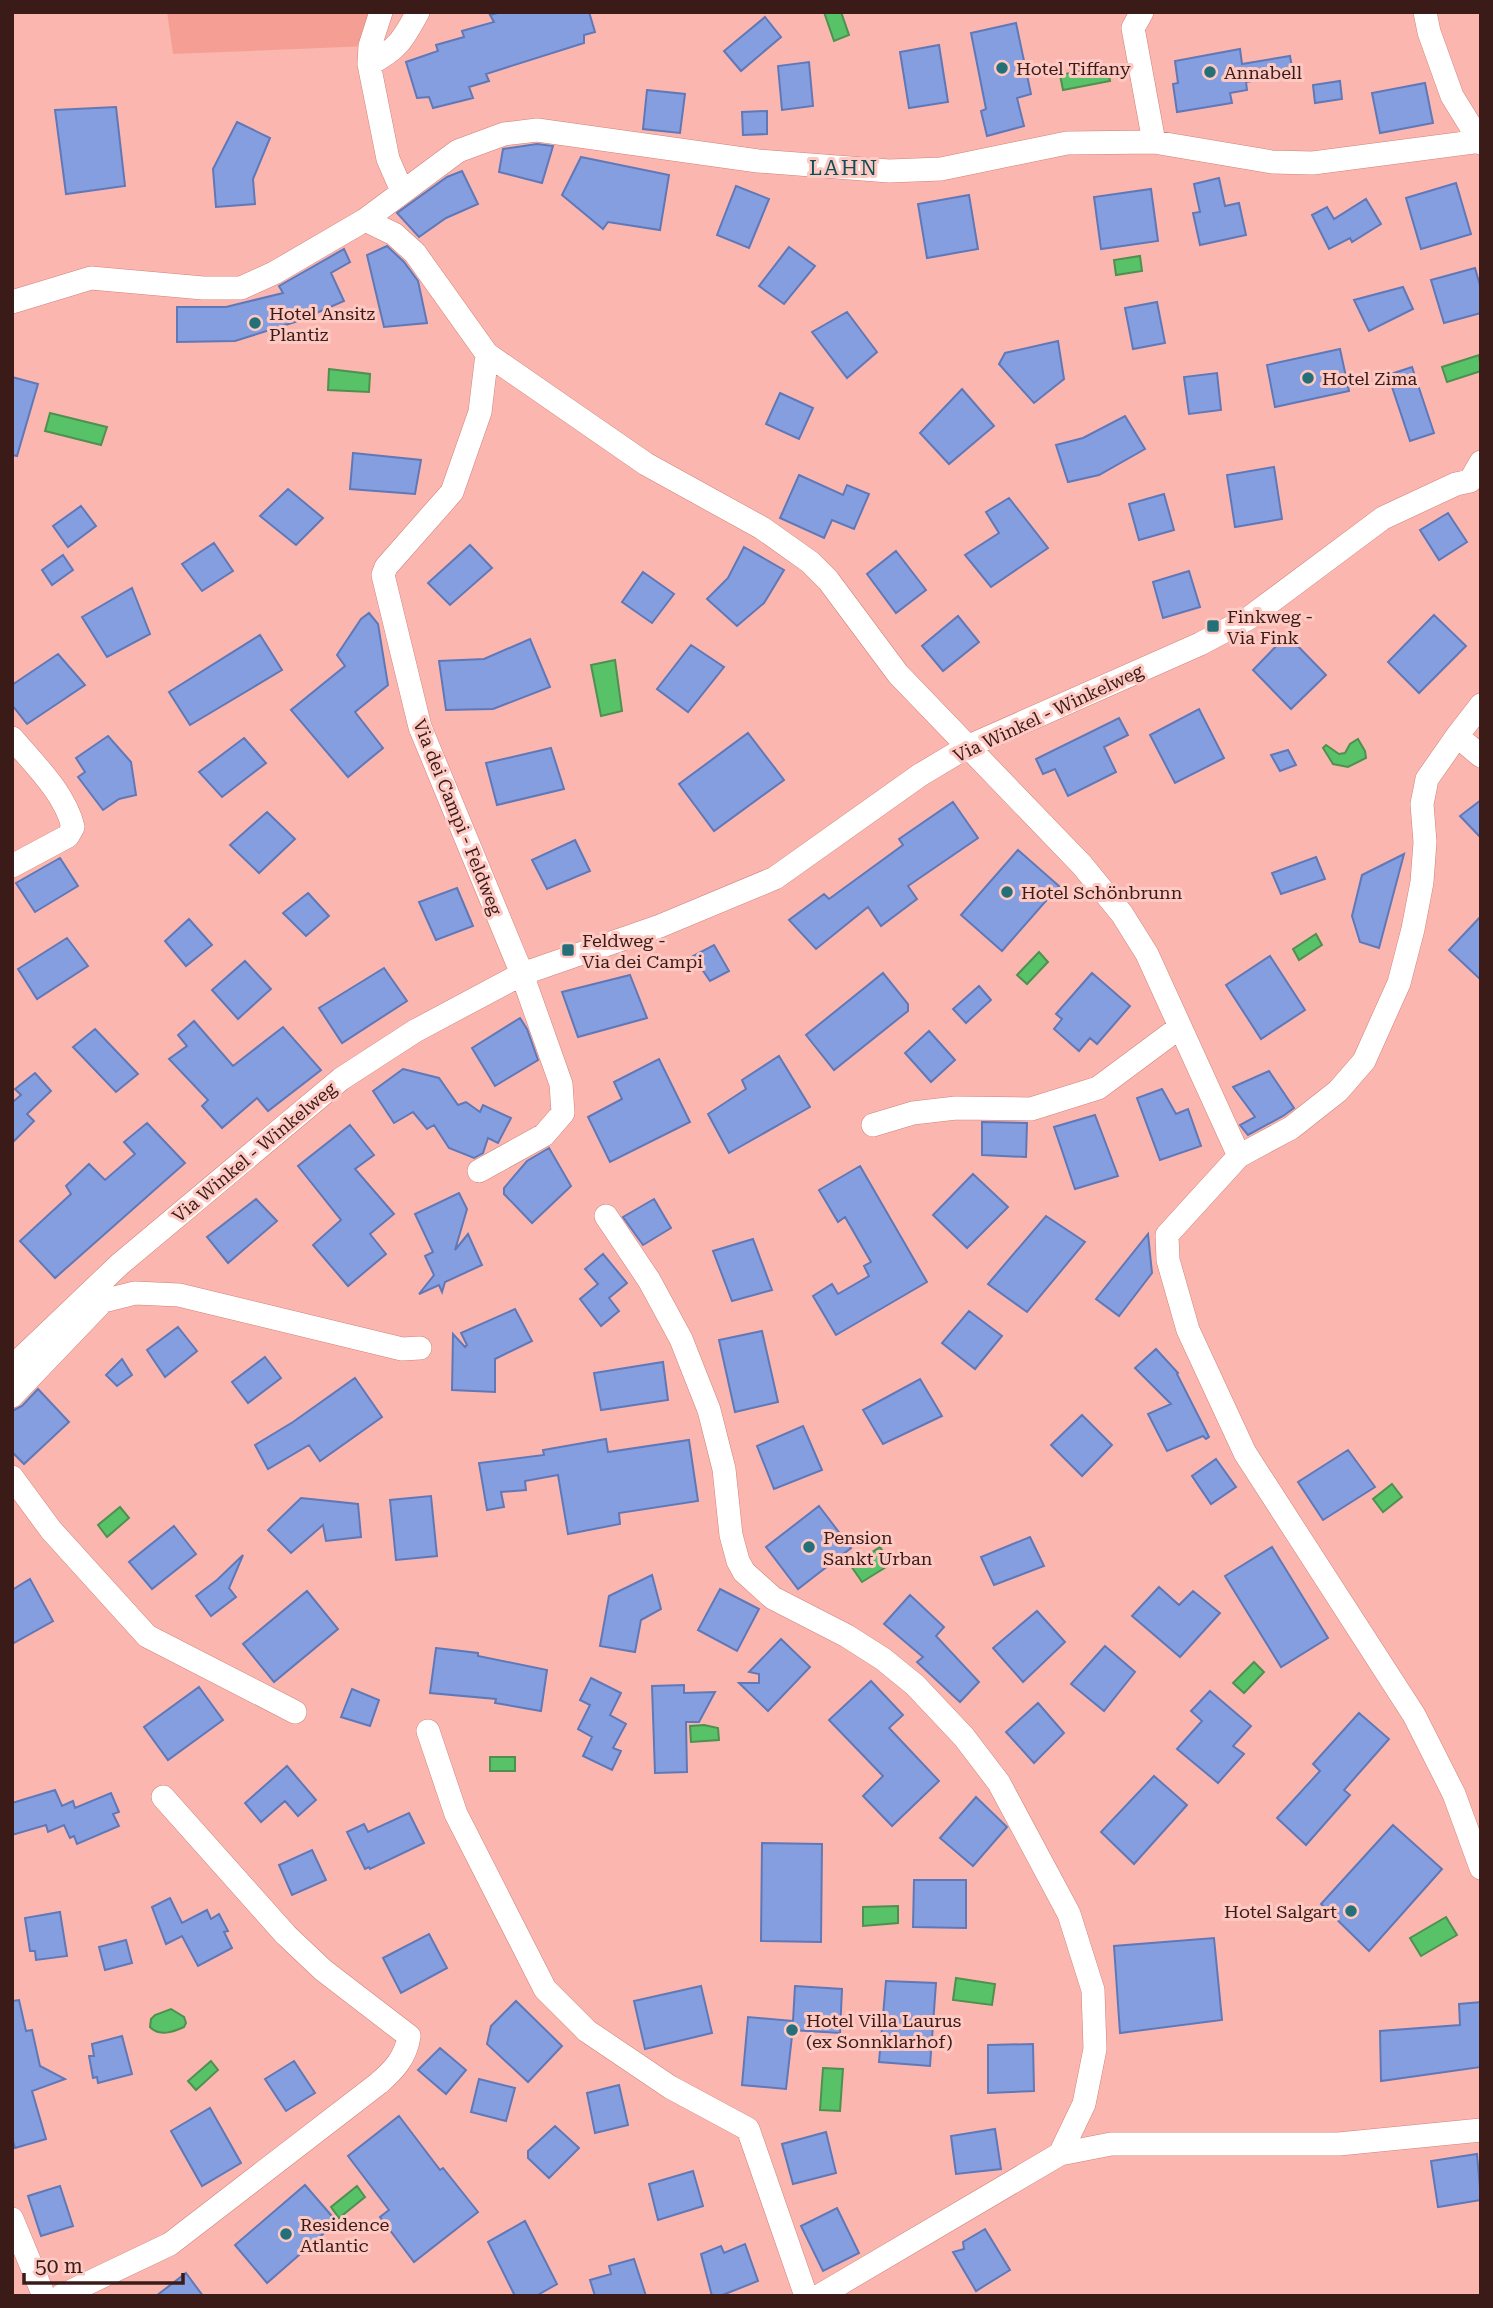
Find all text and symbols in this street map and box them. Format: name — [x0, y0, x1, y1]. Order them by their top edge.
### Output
place label: Hotel Tiffany — [1016, 58, 1131, 79]
marker: Hotel Tiffany — [994, 60, 1010, 76]
place label: Annabell — [1224, 62, 1302, 83]
marker: Annabell — [1202, 64, 1218, 80]
district label: LAHN — [809, 156, 879, 180]
place label: Hotel Ansitz Plantiz — [269, 303, 376, 345]
marker: Hotel Ansitz Plantiz — [247, 315, 263, 331]
place label: Hotel Zima — [1322, 368, 1418, 389]
marker: Hotel Zima — [1300, 370, 1316, 386]
place label: Finkweg - Via Fink — [1227, 606, 1313, 648]
marker: Finkweg - Via Fink — [1205, 618, 1221, 634]
street label: Via Winkel - Winkelweg — [950, 659, 1147, 766]
street label: Via dei Campi - Feldweg — [409, 716, 507, 919]
place label: Hotel Schönbrunn — [1021, 882, 1183, 903]
marker: Hotel Schönbrunn — [999, 884, 1015, 900]
place label: Feldweg - Via dei Campi — [582, 930, 703, 972]
marker: Feldweg - Via dei Campi — [560, 942, 576, 958]
street label: Via Winkel - Winkelweg — [168, 1077, 341, 1227]
place label: Pension Sankt Urban — [823, 1527, 933, 1569]
marker: Pension Sankt Urban — [801, 1539, 817, 1555]
place label: Hotel Salgart — [1224, 1901, 1337, 1922]
marker: Hotel Salgart — [1343, 1903, 1359, 1919]
place label: Hotel Villa Laurus (ex Sonnklarhof) — [806, 2010, 961, 2052]
marker: Hotel Villa Laurus (ex Sonnklarhof) — [784, 2022, 800, 2038]
place label: Residence Atlantic — [300, 2214, 390, 2256]
marker: Residence Atlantic — [278, 2226, 294, 2242]
scale bar — [24, 2242, 184, 2286]
text: 50 m — [35, 2254, 83, 2278]

